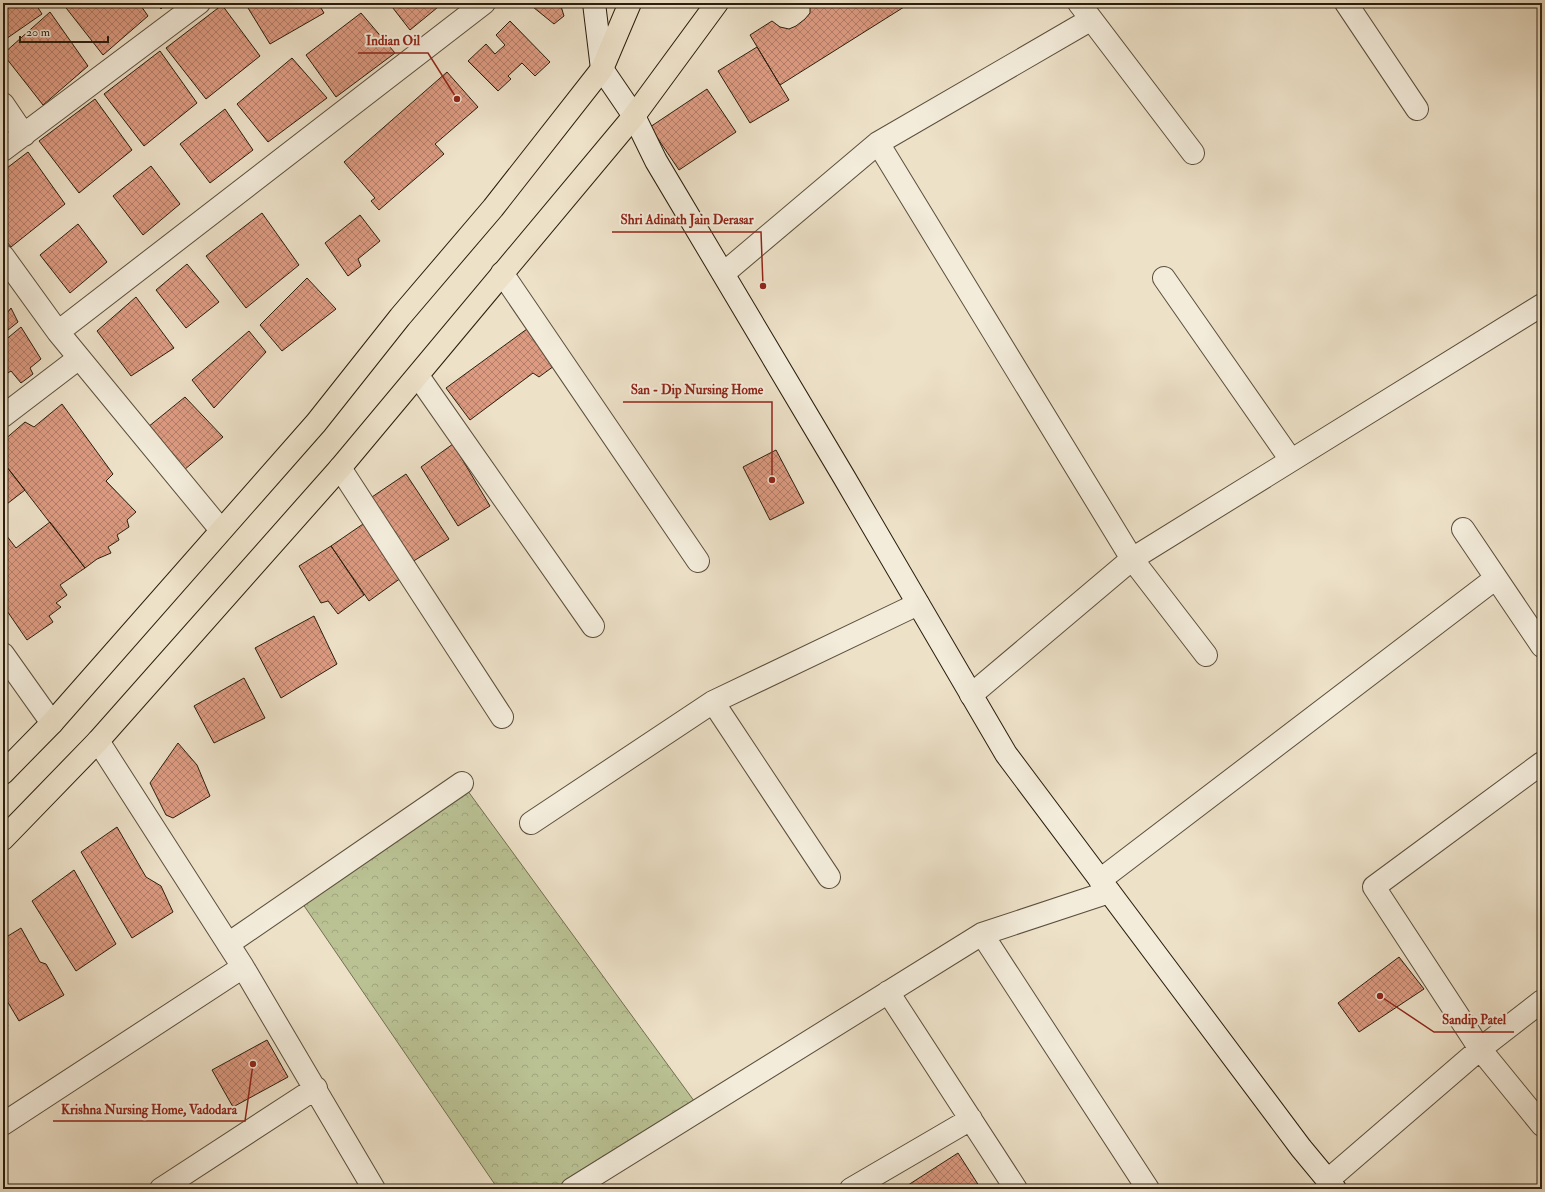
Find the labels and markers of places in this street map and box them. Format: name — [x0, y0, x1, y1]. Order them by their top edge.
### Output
callout: Indian Oil — [358, 28, 428, 53]
callout: Shri Adinath Jain Derasar — [612, 207, 761, 232]
callout: San - Dip Nursing Home — [623, 377, 772, 402]
callout: Sandip Patel — [1434, 1007, 1514, 1032]
callout: Krishna Nursing Home, Vadodara — [53, 1096, 245, 1121]

